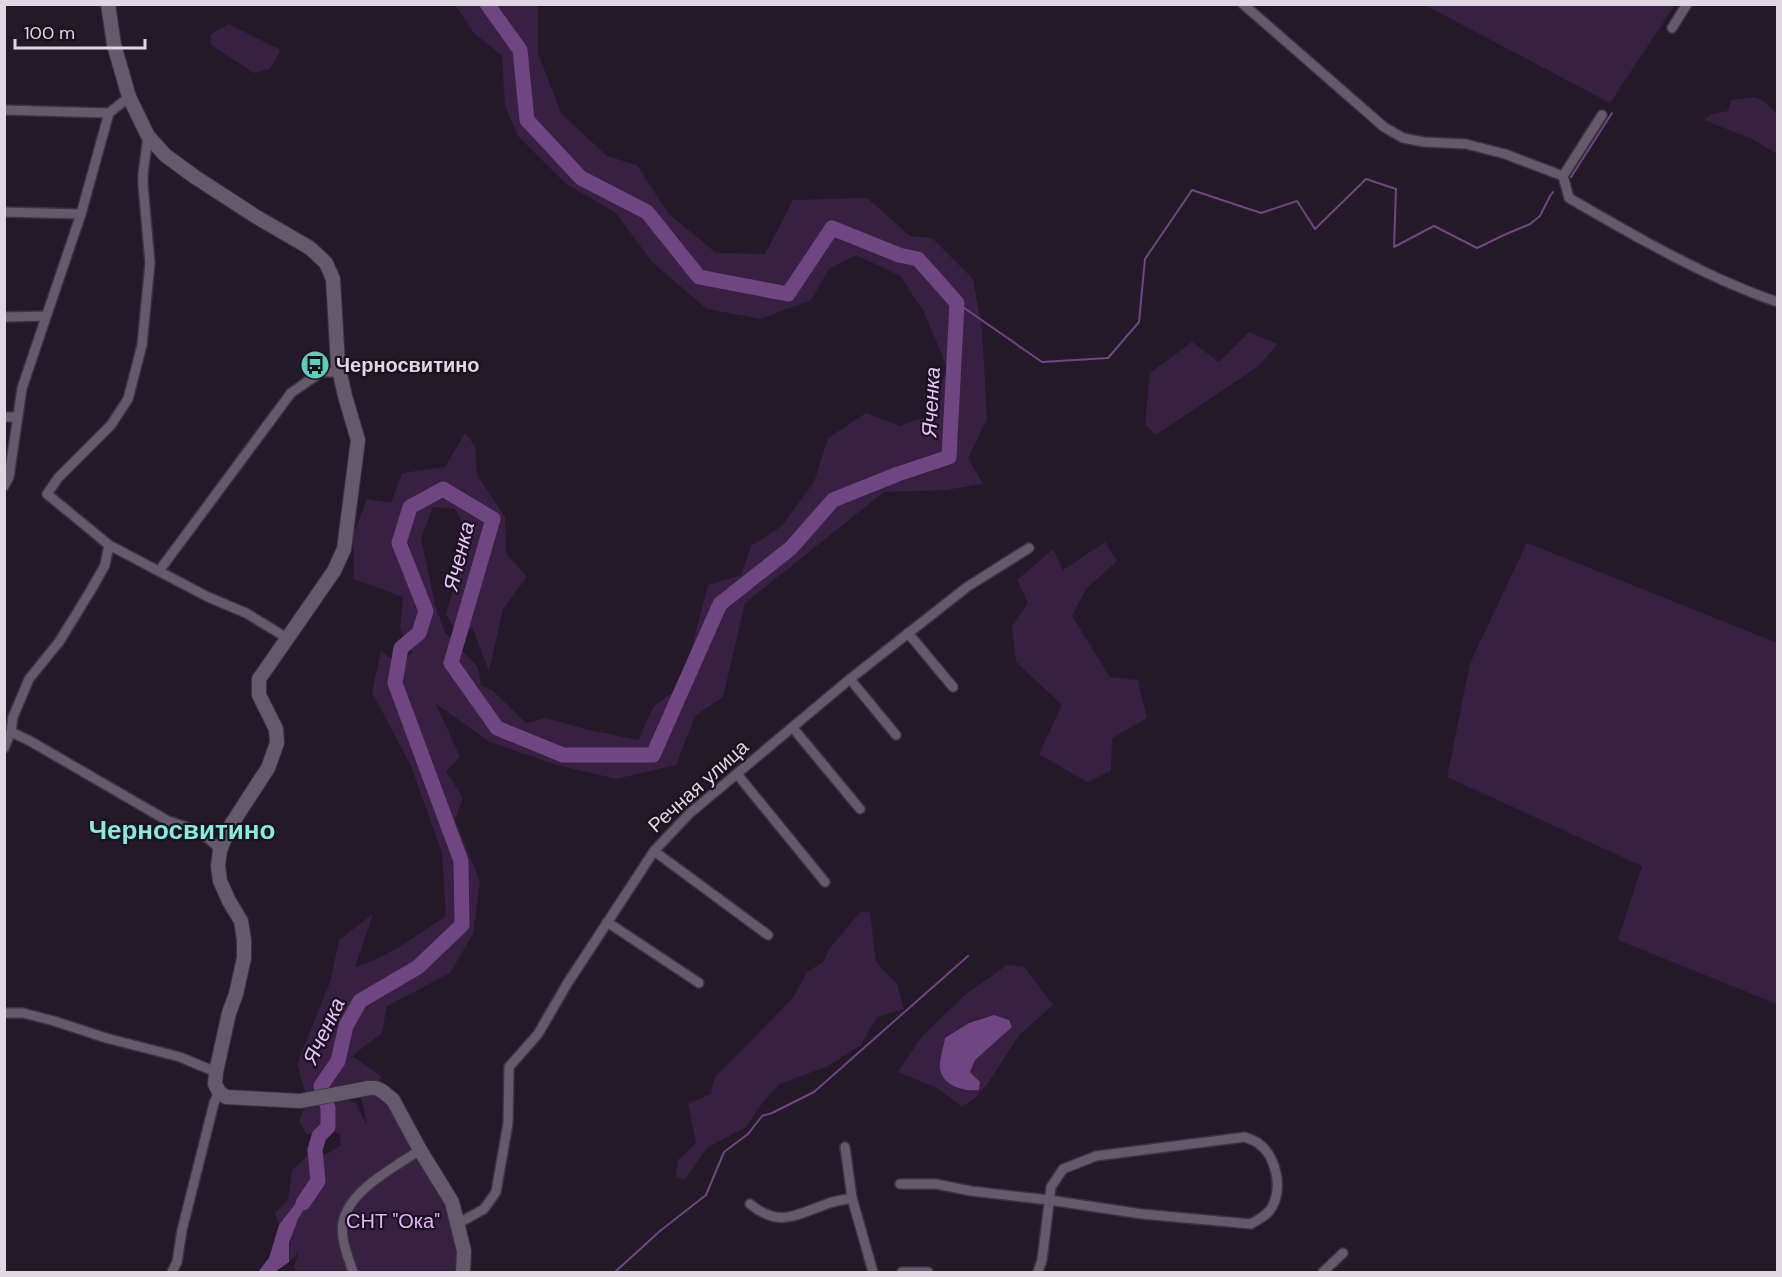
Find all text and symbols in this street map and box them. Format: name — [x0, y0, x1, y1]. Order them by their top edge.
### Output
scale bar — [15, 12, 146, 50]
text: 100 m — [24, 21, 75, 45]
bus stop icon: Черносвитино — [299, 349, 331, 381]
place label: Черносвитино — [336, 352, 480, 378]
water label: Яченка — [915, 366, 947, 439]
water label: Яченка — [437, 519, 481, 594]
street label: Речная улица — [642, 733, 754, 838]
district label: Черносвитино — [89, 813, 275, 847]
water label: Яченка — [296, 993, 351, 1070]
park label: СНТ "Ока" — [346, 1208, 440, 1234]

